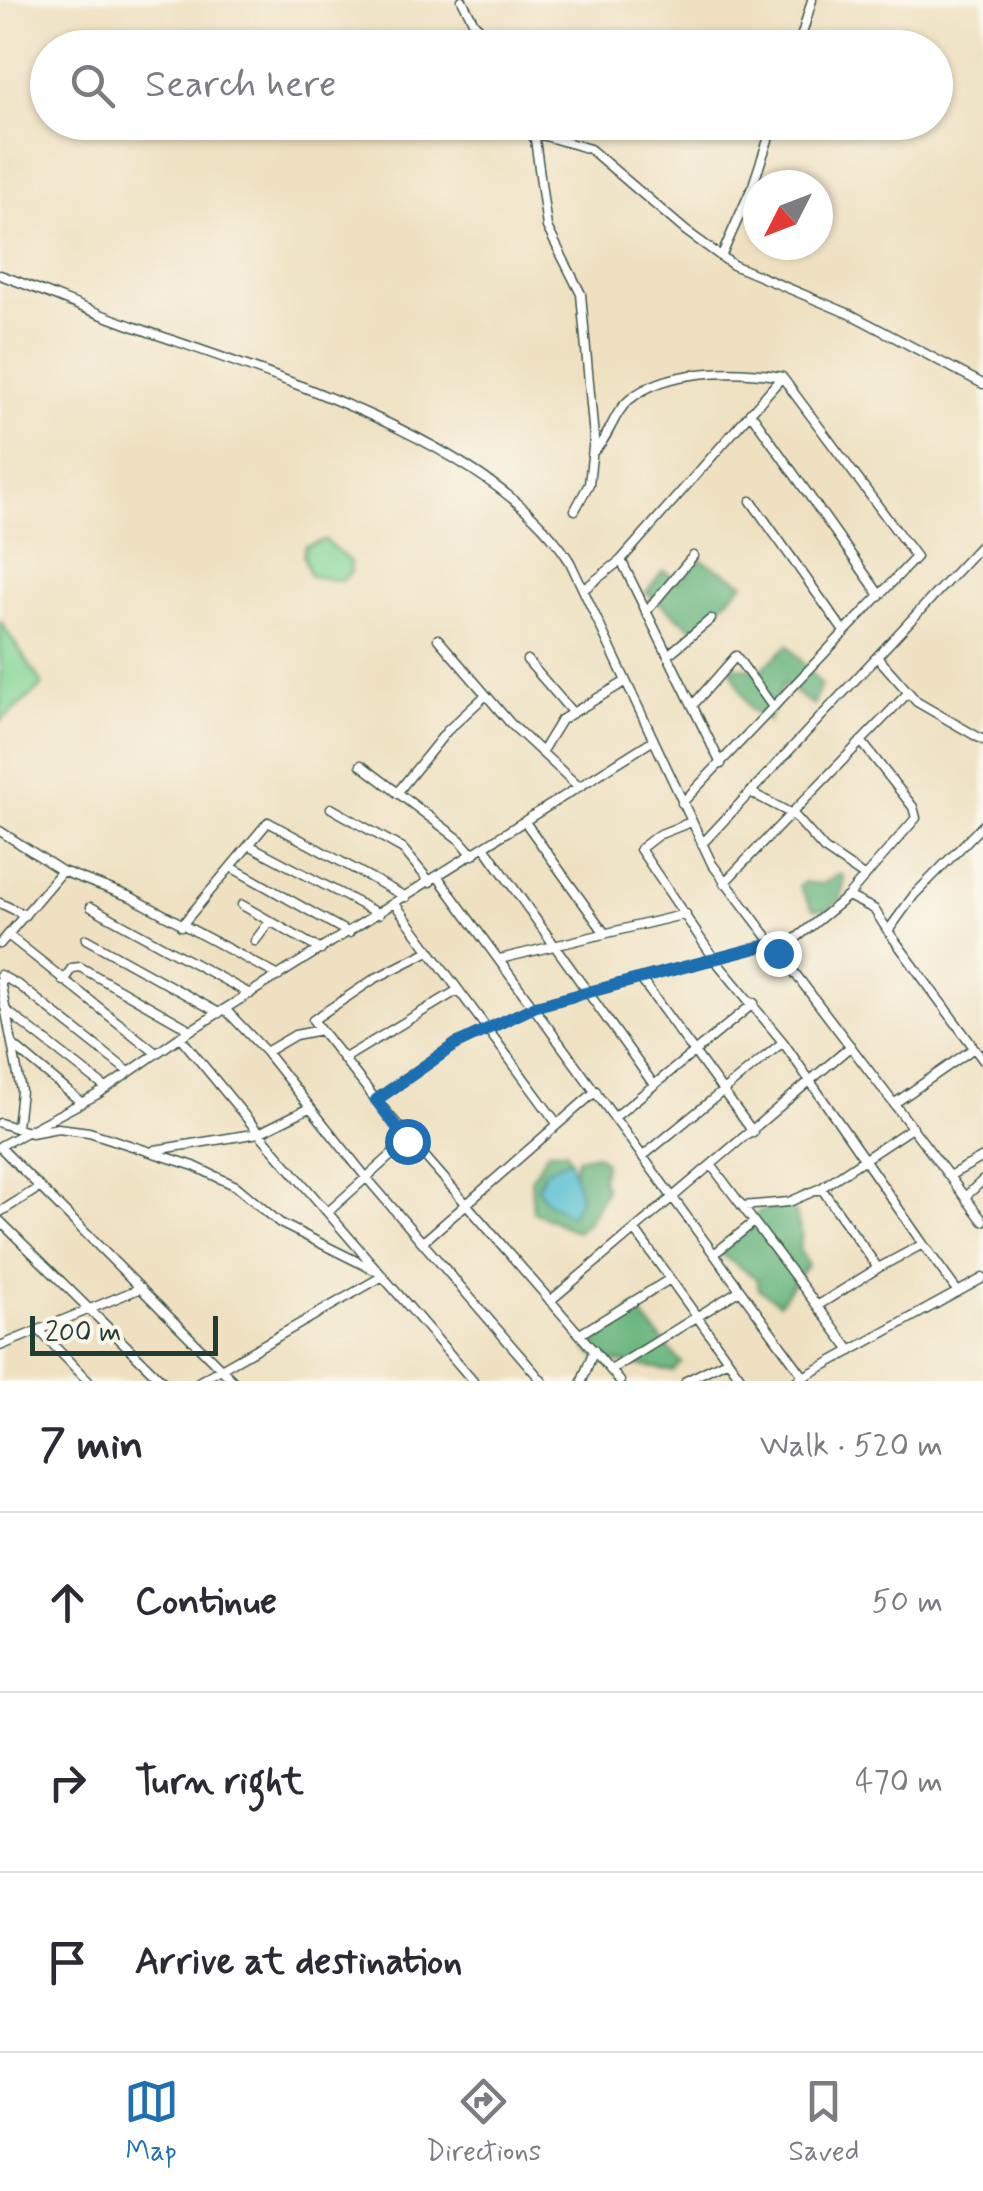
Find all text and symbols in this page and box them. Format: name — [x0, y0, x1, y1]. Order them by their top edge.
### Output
search box — [30, 30, 953, 140]
icon: search — [65, 58, 120, 113]
text: Search here — [145, 61, 336, 110]
north arrow — [743, 170, 833, 260]
route end — [756, 931, 802, 977]
route start — [385, 1119, 431, 1165]
scale bar — [30, 1311, 218, 1356]
text: 200 m — [45, 1315, 121, 1352]
text: 7 min — [40, 1419, 143, 1474]
text: Walk · 520 m — [760, 1425, 943, 1467]
icon: ahead — [40, 1575, 95, 1630]
text: Continue — [135, 1578, 277, 1627]
text: 50 m — [871, 1581, 943, 1623]
icon: right — [40, 1755, 95, 1810]
text: Turn right — [135, 1758, 304, 1807]
text: 470 m — [855, 1761, 943, 1803]
icon: arrive — [40, 1935, 95, 1990]
text: Arrive at destination — [135, 1938, 462, 1987]
tab: Map — [124, 2074, 179, 2171]
tab: Directions — [426, 2074, 541, 2171]
tab: Saved — [789, 2074, 859, 2171]

